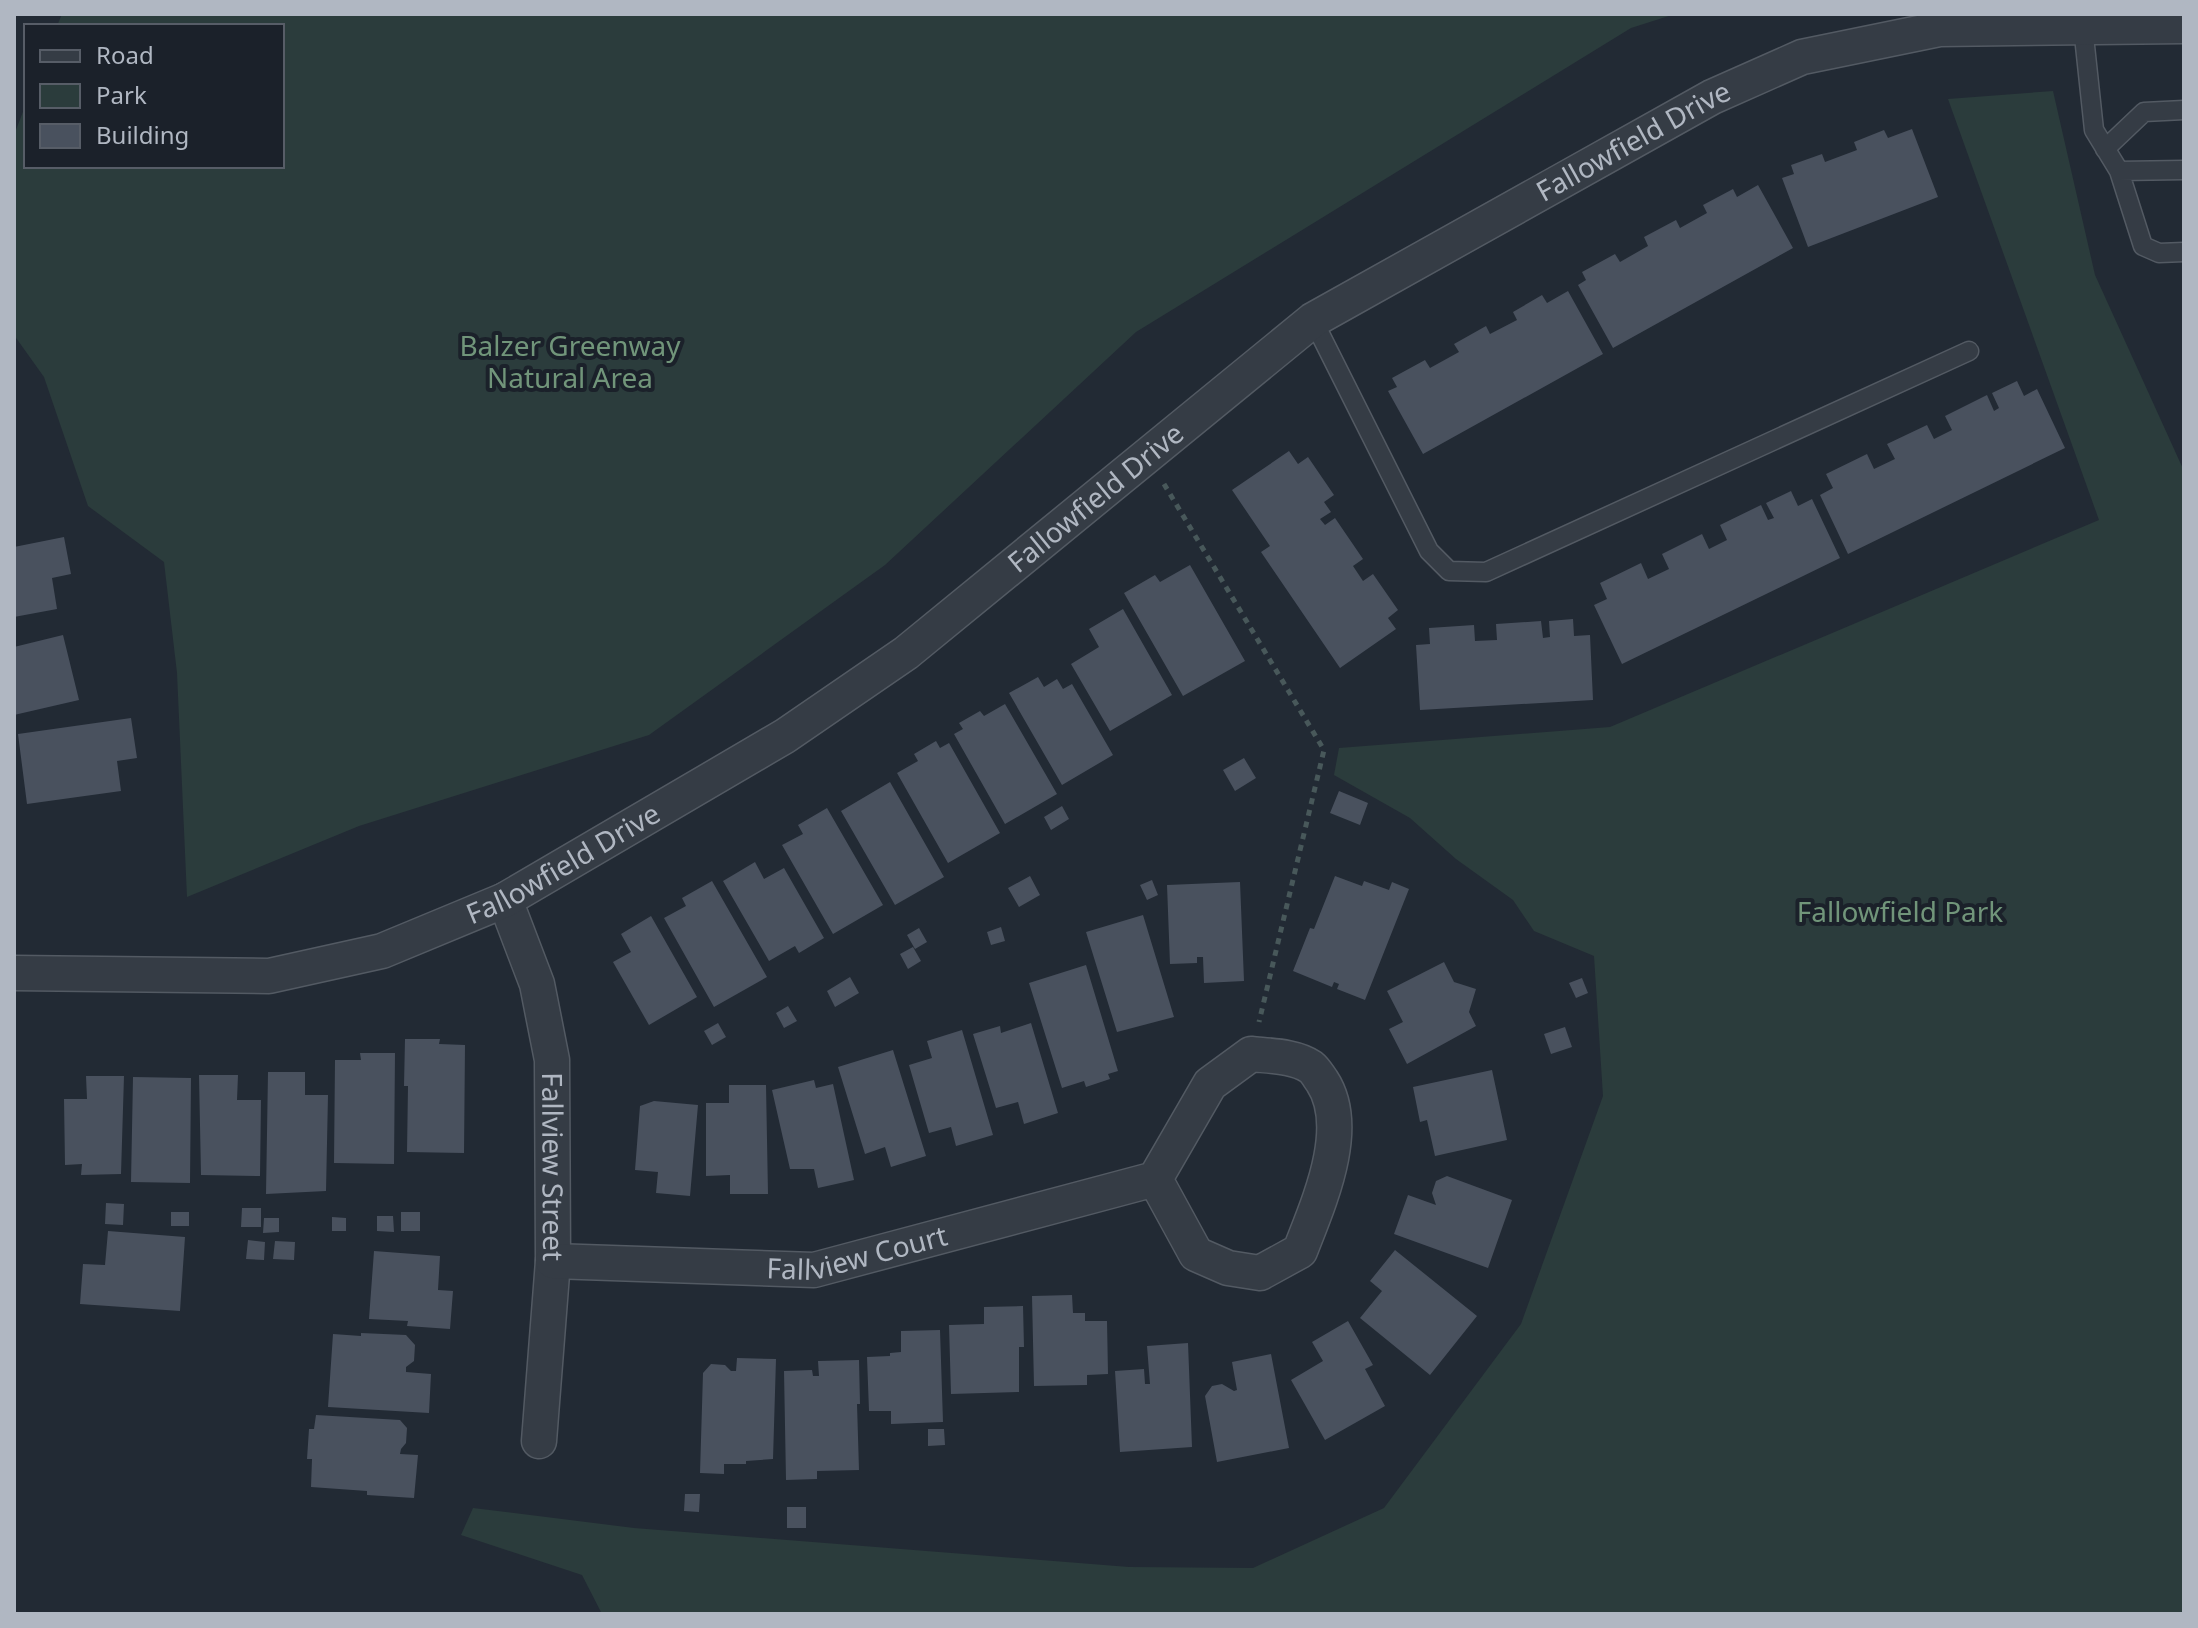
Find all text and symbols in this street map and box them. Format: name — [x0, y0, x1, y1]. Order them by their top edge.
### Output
legend — [24, 24, 284, 168]
text: Road — [96, 38, 154, 71]
street label: Fallowfield Drive — [1529, 71, 1736, 210]
text: Park — [96, 78, 147, 111]
text: Building — [96, 118, 189, 151]
park label: Balzer Greenway Natural Area — [459, 326, 681, 396]
street label: Fallowfield Drive — [999, 414, 1191, 581]
street label: Fallowfield Drive — [460, 794, 666, 932]
park label: Fallowfield Park — [1797, 892, 2003, 930]
street label: Fallview Street — [534, 1072, 573, 1261]
street label: Fallview Court — [766, 1215, 951, 1288]

